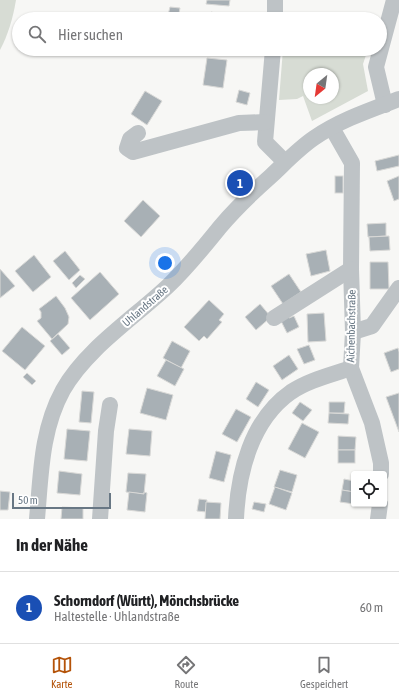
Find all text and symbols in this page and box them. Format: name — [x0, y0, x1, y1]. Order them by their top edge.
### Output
search box — [12, 12, 387, 56]
icon: search — [26, 23, 48, 45]
text: Hier suchen — [58, 26, 123, 43]
north arrow — [303, 68, 339, 104]
pin: 1 — [227, 168, 253, 198]
your location — [155, 253, 175, 273]
street label: Uhlandstraße — [120, 283, 170, 329]
street label: Aichenbachstraße — [344, 290, 358, 362]
map controls — [351, 471, 387, 507]
button: locate — [351, 471, 387, 507]
scale bar — [12, 491, 111, 510]
text: 50 m — [18, 494, 38, 506]
text: In der Nähe — [16, 535, 88, 555]
text: Schorndorf (Württ), Mönchsbrücke — [54, 592, 239, 609]
text: 1 — [26, 600, 32, 615]
text: 60 m — [360, 600, 383, 615]
text: Haltestelle · Uhlandstraße — [54, 609, 180, 624]
tab: Karte — [51, 654, 73, 690]
tab: Route — [174, 654, 198, 690]
tab: Gespeichert — [300, 654, 348, 690]

